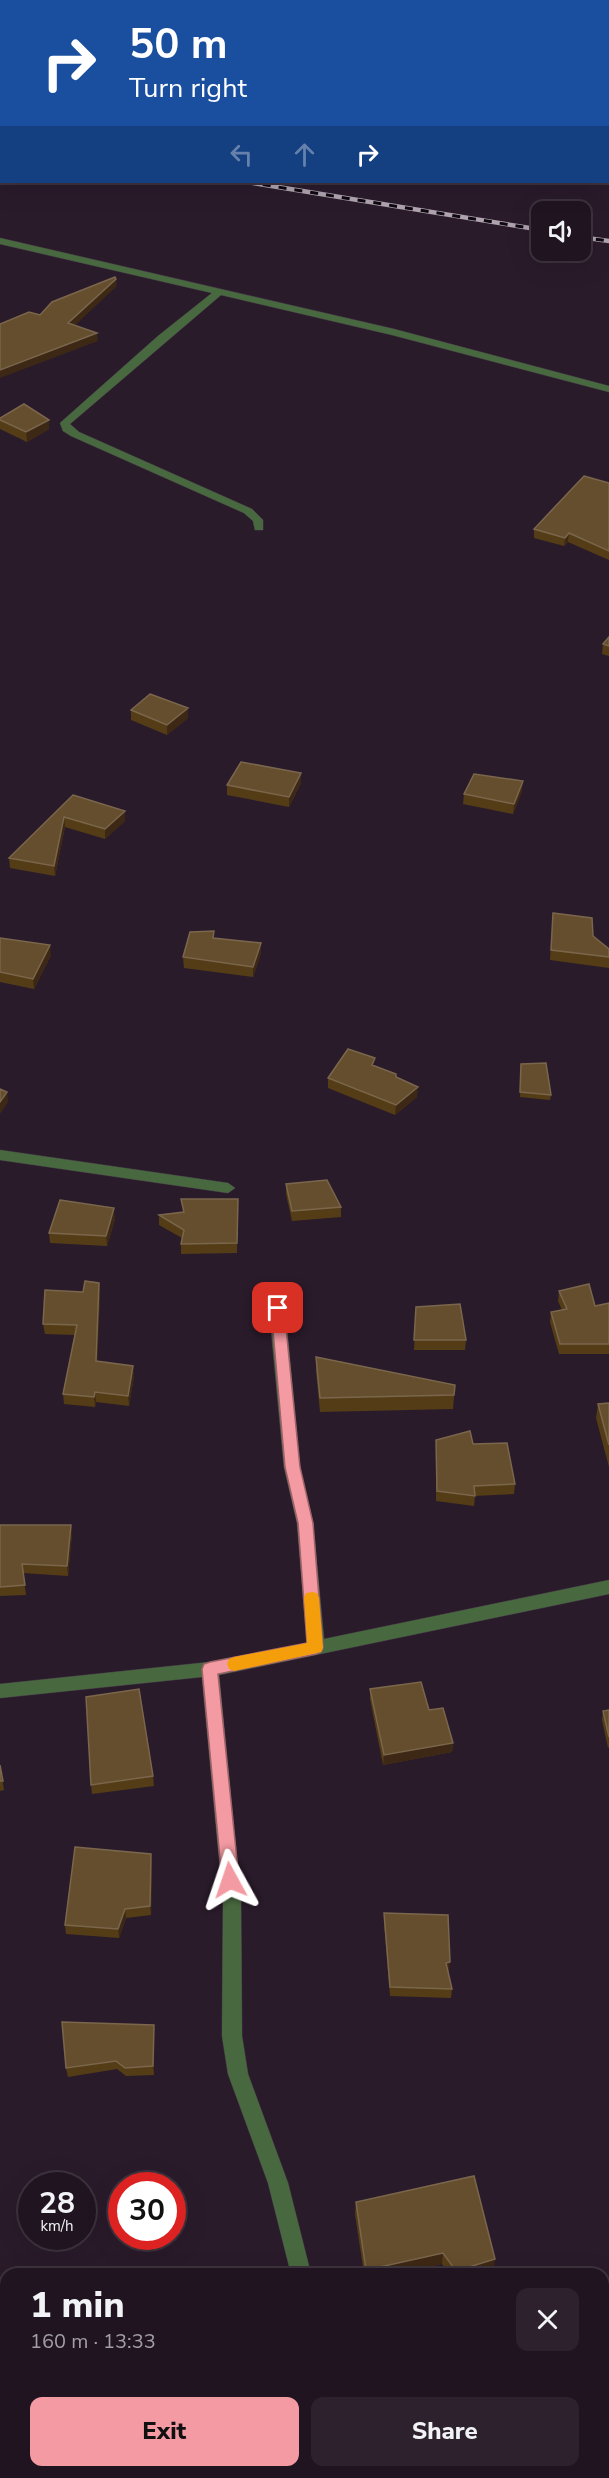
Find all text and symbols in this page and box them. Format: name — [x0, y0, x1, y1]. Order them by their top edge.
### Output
text: 50 m — [129, 16, 228, 73]
icon: right — [30, 24, 108, 102]
text: Turn right — [129, 70, 247, 107]
icon: left — [225, 138, 258, 171]
icon: ahead — [288, 138, 321, 171]
icon: right — [351, 138, 384, 171]
map controls — [531, 201, 591, 261]
button: sound — [531, 201, 591, 261]
pin — [252, 1282, 303, 1333]
icon: arrive — [261, 1291, 294, 1324]
position arrow — [198, 1848, 262, 1912]
speed limit sign: 30 — [108, 2172, 186, 2250]
text: 28 — [39, 2183, 75, 2224]
text: km/h — [40, 2216, 74, 2236]
text: 1 min — [30, 2281, 125, 2330]
button: close — [516, 2288, 579, 2351]
text: 160 m · 13:33 — [30, 2328, 156, 2355]
button: Exit — [30, 2397, 299, 2466]
button: Share — [311, 2397, 579, 2466]

